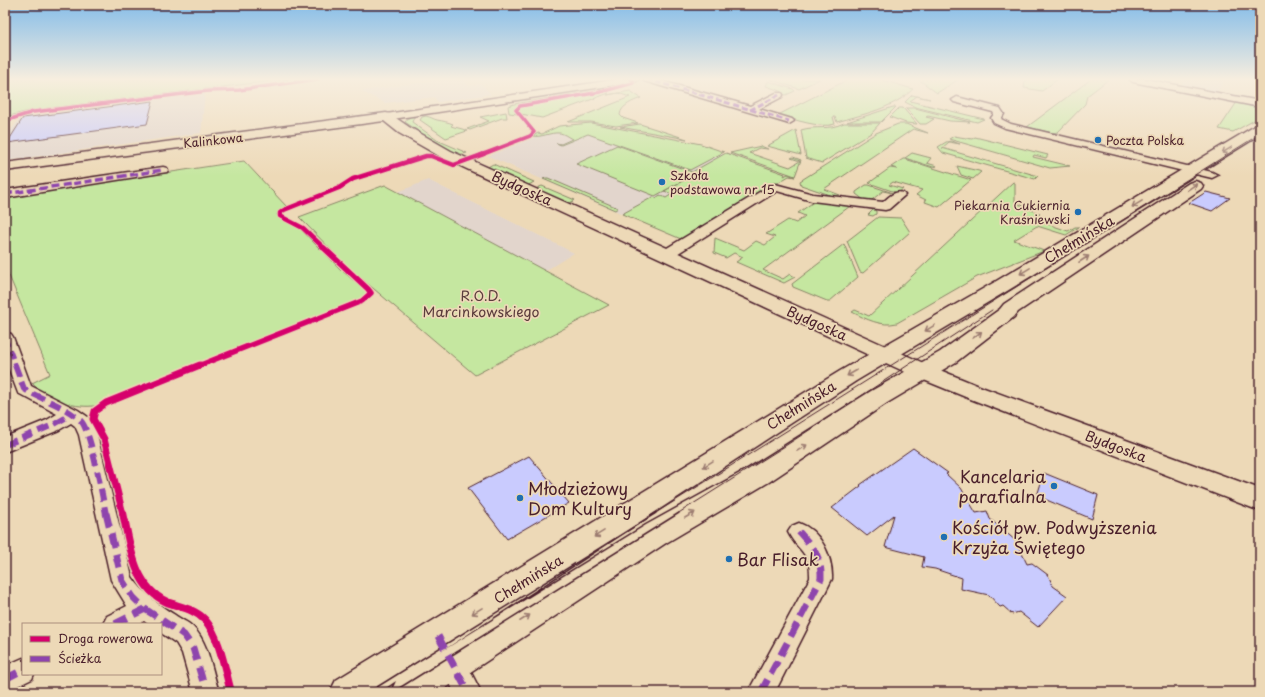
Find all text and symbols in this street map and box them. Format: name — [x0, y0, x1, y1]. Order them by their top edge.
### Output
street label: Kalinkowa — [182, 128, 244, 152]
place label: Poczta Polska — [1106, 131, 1184, 149]
marker: Poczta Polska — [1093, 135, 1103, 145]
one-way arrow — [1221, 146, 1233, 154]
street label: Bydgoska — [488, 165, 556, 211]
place label: Szkoła podstawowa nr 15 — [670, 166, 775, 198]
marker: Szkoła podstawowa nr 15 — [657, 177, 667, 187]
one-way arrow — [1187, 183, 1198, 192]
place label: Piekarnia Cukiernia Kraśniewski — [954, 196, 1071, 228]
one-way arrow — [1131, 201, 1143, 209]
marker: Piekarnia Cukiernia Kraśniewski — [1073, 207, 1083, 217]
street label: Chełmińska — [1040, 210, 1118, 268]
one-way arrow — [1078, 255, 1089, 263]
one-way arrow — [1019, 268, 1031, 276]
park label: R.O.D. Marcinkowskiego — [423, 285, 540, 322]
street label: Bydgoska — [783, 300, 851, 346]
one-way arrow — [925, 324, 936, 332]
one-way arrow — [972, 331, 983, 339]
one-way arrow — [846, 370, 858, 378]
street label: Chełmińska — [762, 375, 840, 435]
street label: Bydgoska — [1082, 425, 1150, 467]
one-way arrow — [796, 444, 808, 452]
one-way arrow — [702, 461, 714, 469]
place label: Kancelaria parafialna — [958, 463, 1046, 509]
place label: Młodzieżowy Dom Kultury — [528, 475, 632, 521]
marker: Kancelaria parafialna — [1049, 481, 1059, 491]
marker: Młodzieżowy Dom Kultury — [515, 493, 525, 503]
one-way arrow — [684, 510, 696, 518]
place label: Kościół pw. Podwyższenia Krzyża Świętego — [952, 514, 1157, 560]
one-way arrow — [594, 530, 605, 538]
marker: Kościół pw. Podwyższenia Krzyża Świętego — [939, 532, 949, 542]
place label: Bar Flisak — [737, 546, 819, 572]
street label: Chełmińska — [489, 549, 567, 609]
marker: Bar Flisak — [724, 554, 734, 564]
one-way arrow — [472, 607, 483, 615]
one-way arrow — [519, 614, 531, 622]
legend — [22, 623, 162, 675]
text: Droga rowerowa — [58, 629, 154, 647]
text: Ścieżka — [58, 649, 102, 667]

